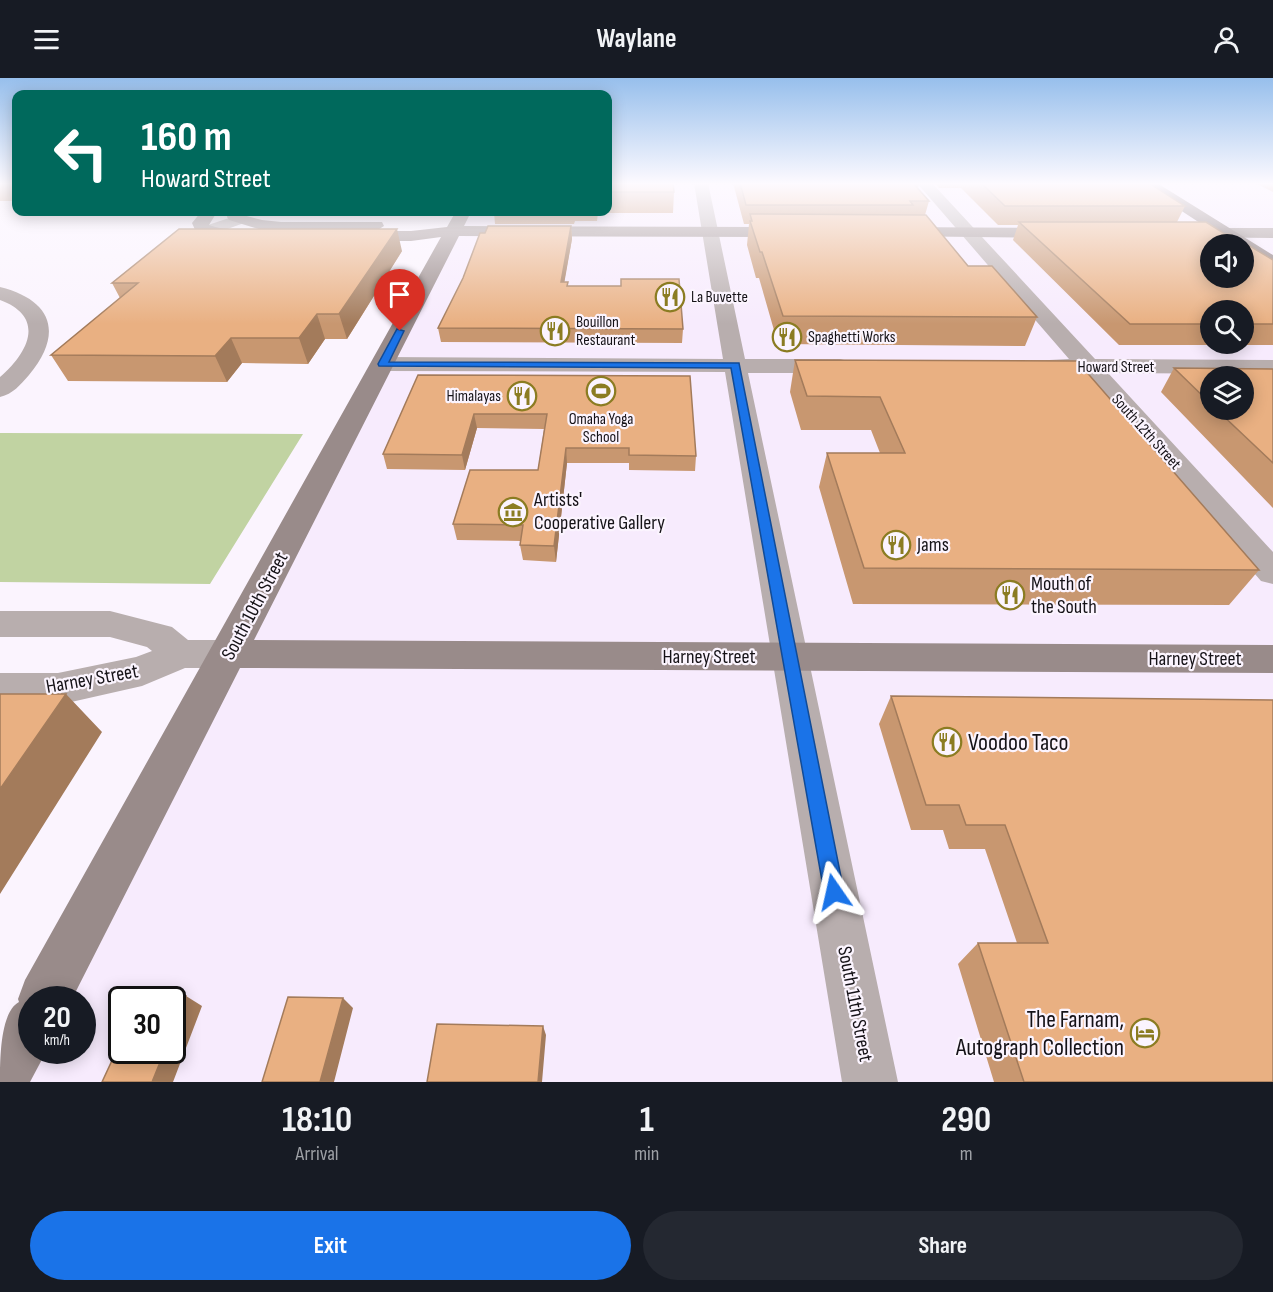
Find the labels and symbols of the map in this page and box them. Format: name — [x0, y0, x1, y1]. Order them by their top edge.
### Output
pin — [374, 269, 425, 331]
restaurant icon: La Buvette — [654, 281, 686, 313]
place label: La Buvette — [691, 288, 748, 307]
place label: Bouillon Restaurant — [576, 313, 635, 350]
restaurant icon: Bouillon Restaurant — [539, 315, 571, 347]
restaurant icon: Spaghetti Works — [771, 321, 803, 353]
place label: Spaghetti Works — [808, 328, 896, 347]
street label: Howard Street — [1078, 358, 1155, 377]
sports icon: Omaha Yoga School — [585, 375, 617, 407]
restaurant icon: Himalayas — [506, 380, 538, 412]
place label: Himalayas — [447, 387, 501, 406]
street label: South 12th Street — [1107, 390, 1185, 474]
place label: Omaha Yoga School — [569, 410, 633, 447]
place label: Artists' Cooperative Gallery — [533, 488, 665, 535]
museum icon: Artists' Cooperative Gallery — [497, 496, 529, 528]
restaurant icon: Jams — [880, 529, 912, 561]
place label: Jams — [916, 533, 949, 557]
street label: South 10th Street — [216, 548, 294, 664]
place label: Mouth of the South — [1031, 572, 1097, 619]
restaurant icon: Mouth of the South — [994, 579, 1026, 611]
street label: Harney Street — [662, 645, 756, 669]
street label: Harney Street — [1148, 647, 1242, 671]
street label: Harney Street — [44, 659, 140, 699]
restaurant icon: Voodoo Taco — [931, 726, 963, 758]
place label: Voodoo Taco — [968, 728, 1069, 757]
position arrow — [802, 860, 866, 924]
street label: South 11th Street — [832, 944, 878, 1064]
speed limit sign: 30 — [108, 986, 186, 1064]
place label: The Farnam, Autograph Collection — [955, 1005, 1124, 1062]
hotel icon: The Farnam, Autograph Collection — [1129, 1017, 1161, 1049]

